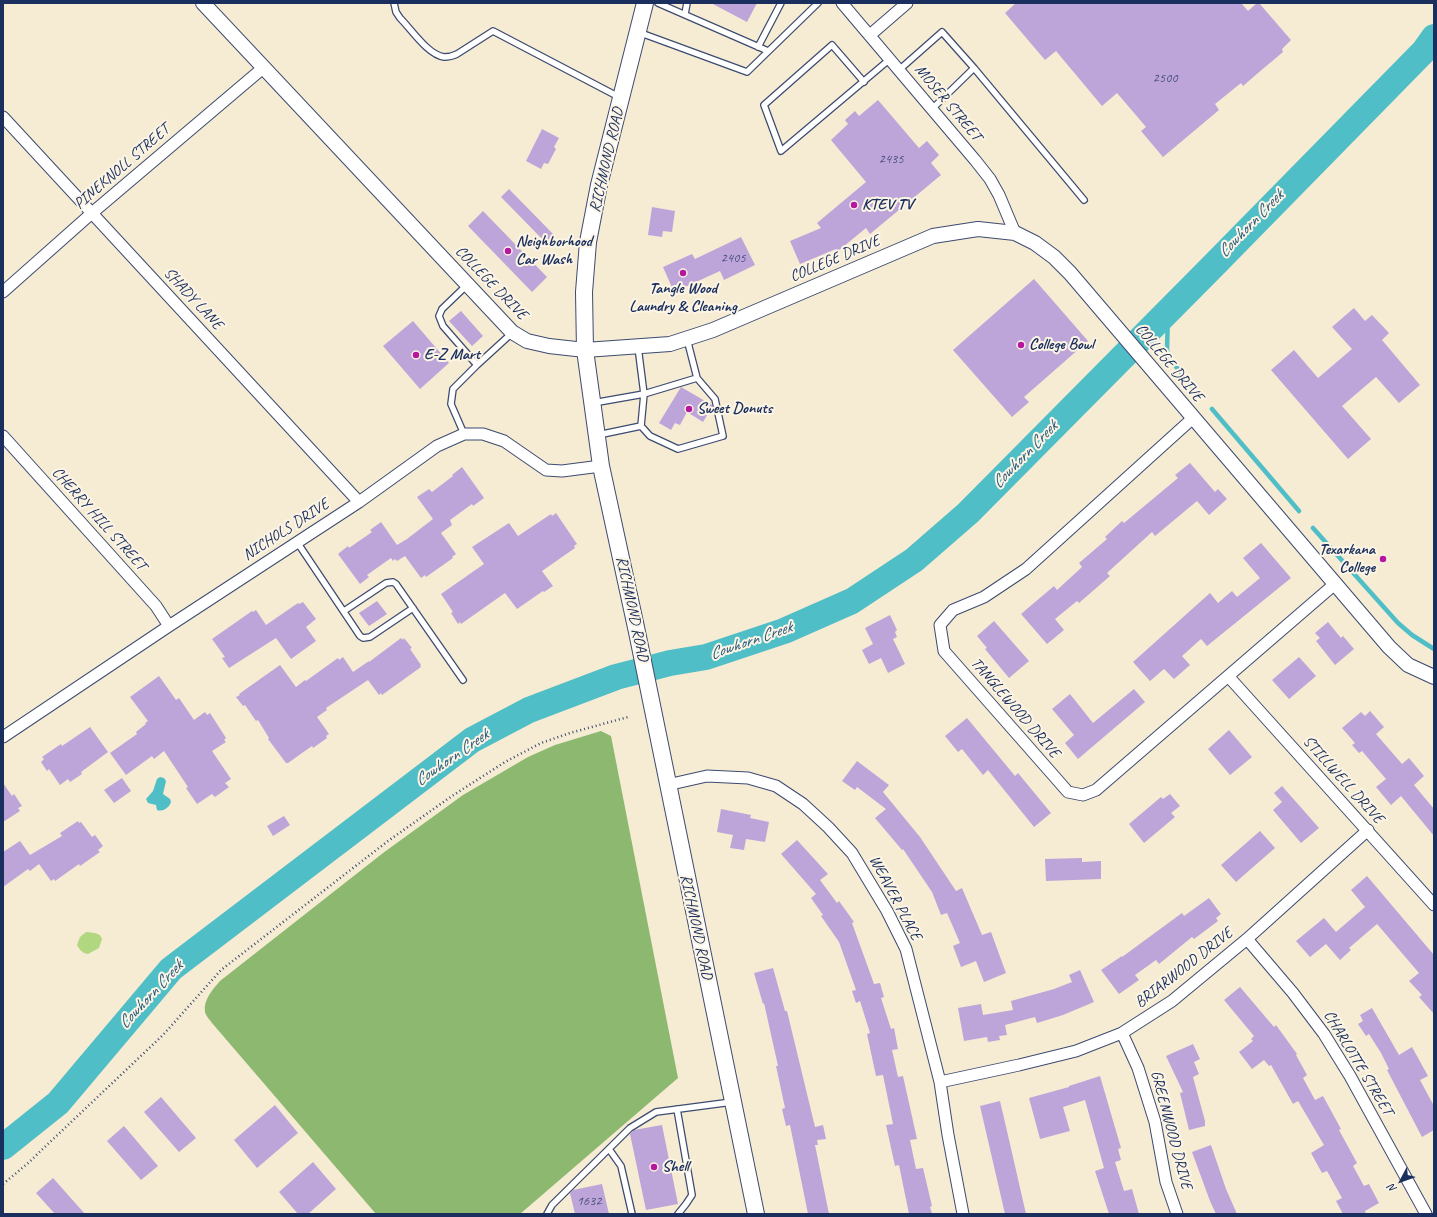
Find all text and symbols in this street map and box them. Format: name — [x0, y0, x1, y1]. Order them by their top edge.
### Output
street label: MOSER STREET — [910, 61, 986, 145]
house number: 2500 — [1152, 70, 1178, 86]
street label: RICHMOND ROAD — [586, 106, 628, 214]
street label: PINEKNOLL STREET — [70, 120, 174, 214]
house number: 2435 — [878, 151, 904, 167]
water label: Cowhorn Creek — [1214, 186, 1288, 262]
place label: KTEV TV — [862, 195, 913, 215]
marker: KTEV TV — [849, 200, 859, 210]
street label: COLLEGE DRIVE — [787, 231, 883, 287]
place label: Neighborhood Car Wash — [516, 232, 592, 270]
street label: COLLEGE DRIVE — [451, 242, 531, 324]
marker: Neighborhood Car Wash — [503, 246, 513, 256]
house number: 2405 — [720, 250, 746, 266]
street label: SHADY LANE — [159, 264, 227, 334]
marker: Tangle Wood Laundry & Cleaning — [678, 268, 688, 278]
place label: Tangle Wood Laundry & Cleaning — [629, 279, 737, 317]
street label: COLLEGE DRIVE — [1131, 320, 1207, 406]
place label: College Bowl — [1029, 335, 1094, 355]
marker: College Bowl — [1016, 340, 1026, 350]
place label: E-Z Mart — [424, 345, 480, 365]
marker: E-Z Mart — [411, 350, 421, 360]
place label: Sweet Donuts — [697, 399, 772, 419]
marker: Sweet Donuts — [684, 404, 694, 414]
water label: Cowhorn Creek — [988, 417, 1062, 493]
street label: CHERRY HILL STREET — [47, 463, 151, 575]
street label: NICHOLS DRIVE — [239, 495, 333, 565]
place label: Texarkana College — [1319, 540, 1375, 578]
marker: Texarkana College — [1378, 554, 1388, 564]
street label: RICHMOND ROAD — [612, 555, 652, 663]
water label: Cowhorn Creek — [707, 617, 795, 665]
street label: TANGLEWOOD DRIVE — [966, 654, 1064, 762]
water label: Cowhorn Creek — [411, 725, 493, 791]
street label: STILLWELL DRIVE — [1298, 732, 1388, 828]
street label: WEAVER PLACE — [865, 852, 925, 944]
street label: RICHMOND ROAD — [676, 873, 716, 981]
street label: BRIARWOOD DRIVE — [1131, 924, 1237, 1012]
water label: Cowhorn Creek — [114, 957, 188, 1033]
street label: CHARLOTTE STREET — [1319, 1007, 1397, 1119]
street label: GREENWOOD DRIVE — [1146, 1069, 1196, 1191]
place label: Shell — [662, 1157, 689, 1177]
north arrow — [1381, 1161, 1421, 1201]
marker: Shell — [649, 1162, 659, 1172]
text: N — [1384, 1182, 1399, 1196]
house number: 1632 — [576, 1193, 602, 1209]

